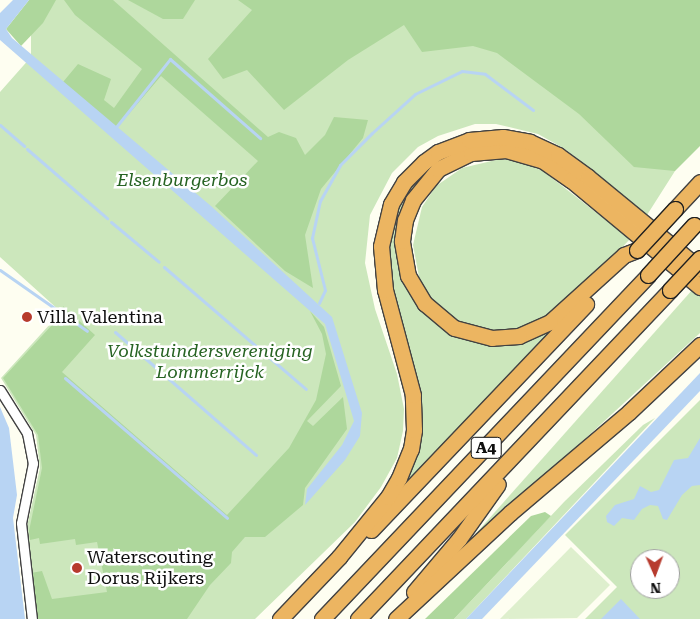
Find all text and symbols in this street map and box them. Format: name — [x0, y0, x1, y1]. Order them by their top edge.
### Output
park label: Elsenburgerbos — [117, 169, 247, 191]
place label: Villa Valentina — [37, 306, 163, 328]
marker: Villa Valentina — [21, 311, 33, 323]
park label: Volkstuindersvereniging Lommerrijck — [107, 341, 313, 384]
road number: A4 — [470, 434, 502, 462]
place label: Waterscouting Dorus Rijkers — [87, 547, 213, 590]
north arrow — [630, 549, 680, 599]
marker: Waterscouting Dorus Rijkers — [71, 562, 83, 574]
text: N — [650, 580, 661, 596]

